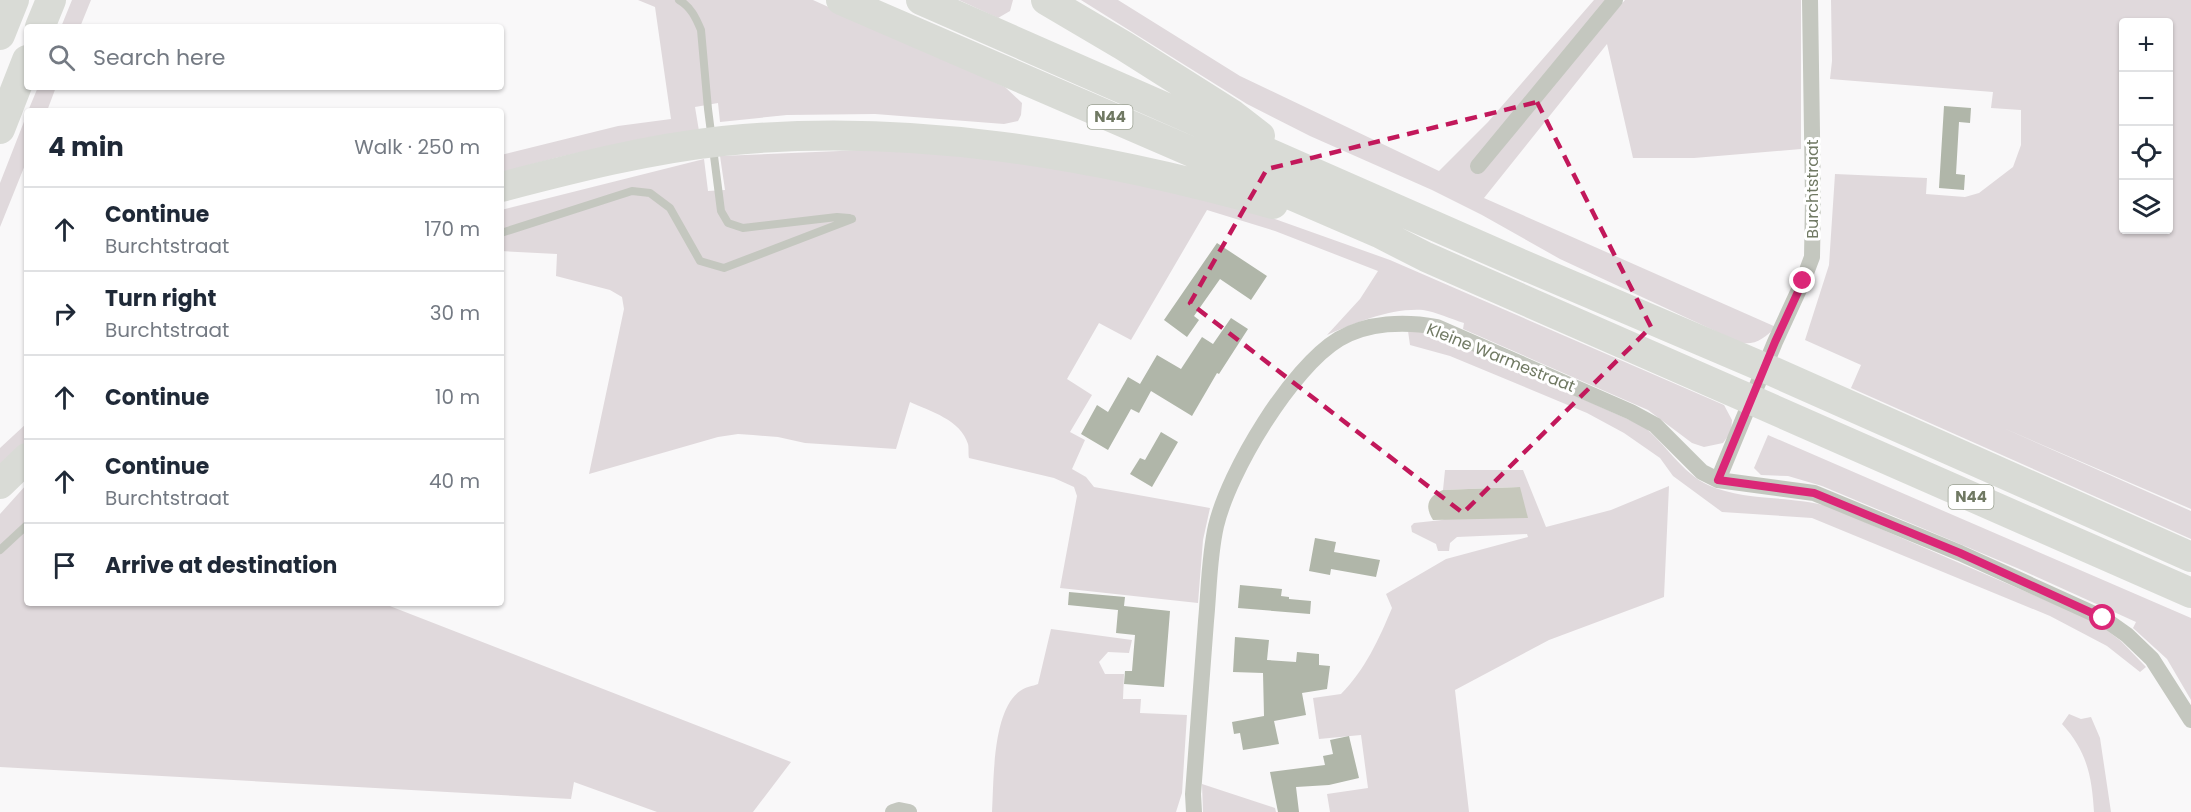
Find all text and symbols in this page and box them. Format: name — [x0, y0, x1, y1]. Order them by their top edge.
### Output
map controls — [2119, 18, 2173, 234]
button: + — [2119, 18, 2173, 72]
search box — [24, 24, 504, 90]
icon: search — [45, 41, 78, 74]
text: Search here — [93, 42, 226, 73]
button: − — [2119, 72, 2173, 126]
road number: N44 — [1088, 105, 1132, 129]
button: locate — [2119, 126, 2173, 180]
text: 4 min — [48, 129, 124, 165]
text: Walk · 250 m — [354, 133, 480, 161]
street label: Burchtstraat — [1801, 139, 1824, 239]
button: layers — [2119, 180, 2173, 234]
text: Continue — [105, 199, 209, 230]
icon: ahead — [48, 213, 81, 246]
text: 170 m — [424, 215, 480, 243]
text: Burchtstraat — [105, 232, 229, 260]
route end — [1789, 267, 1815, 293]
text: Turn right — [105, 283, 216, 314]
icon: right — [48, 297, 81, 330]
text: 30 m — [430, 299, 480, 327]
text: Burchtstraat — [105, 316, 229, 344]
street label: Kleine Warmestraat — [1423, 317, 1579, 398]
icon: ahead — [48, 381, 81, 414]
text: Continue — [105, 382, 209, 413]
text: 10 m — [435, 383, 480, 411]
text: Continue — [105, 451, 209, 482]
icon: ahead — [48, 465, 81, 498]
text: 40 m — [429, 467, 480, 495]
text: Burchtstraat — [105, 484, 229, 512]
road number: N44 — [1948, 485, 1994, 509]
icon: arrive — [48, 549, 81, 582]
text: Arrive at destination — [105, 550, 337, 581]
route start — [2089, 604, 2115, 630]

